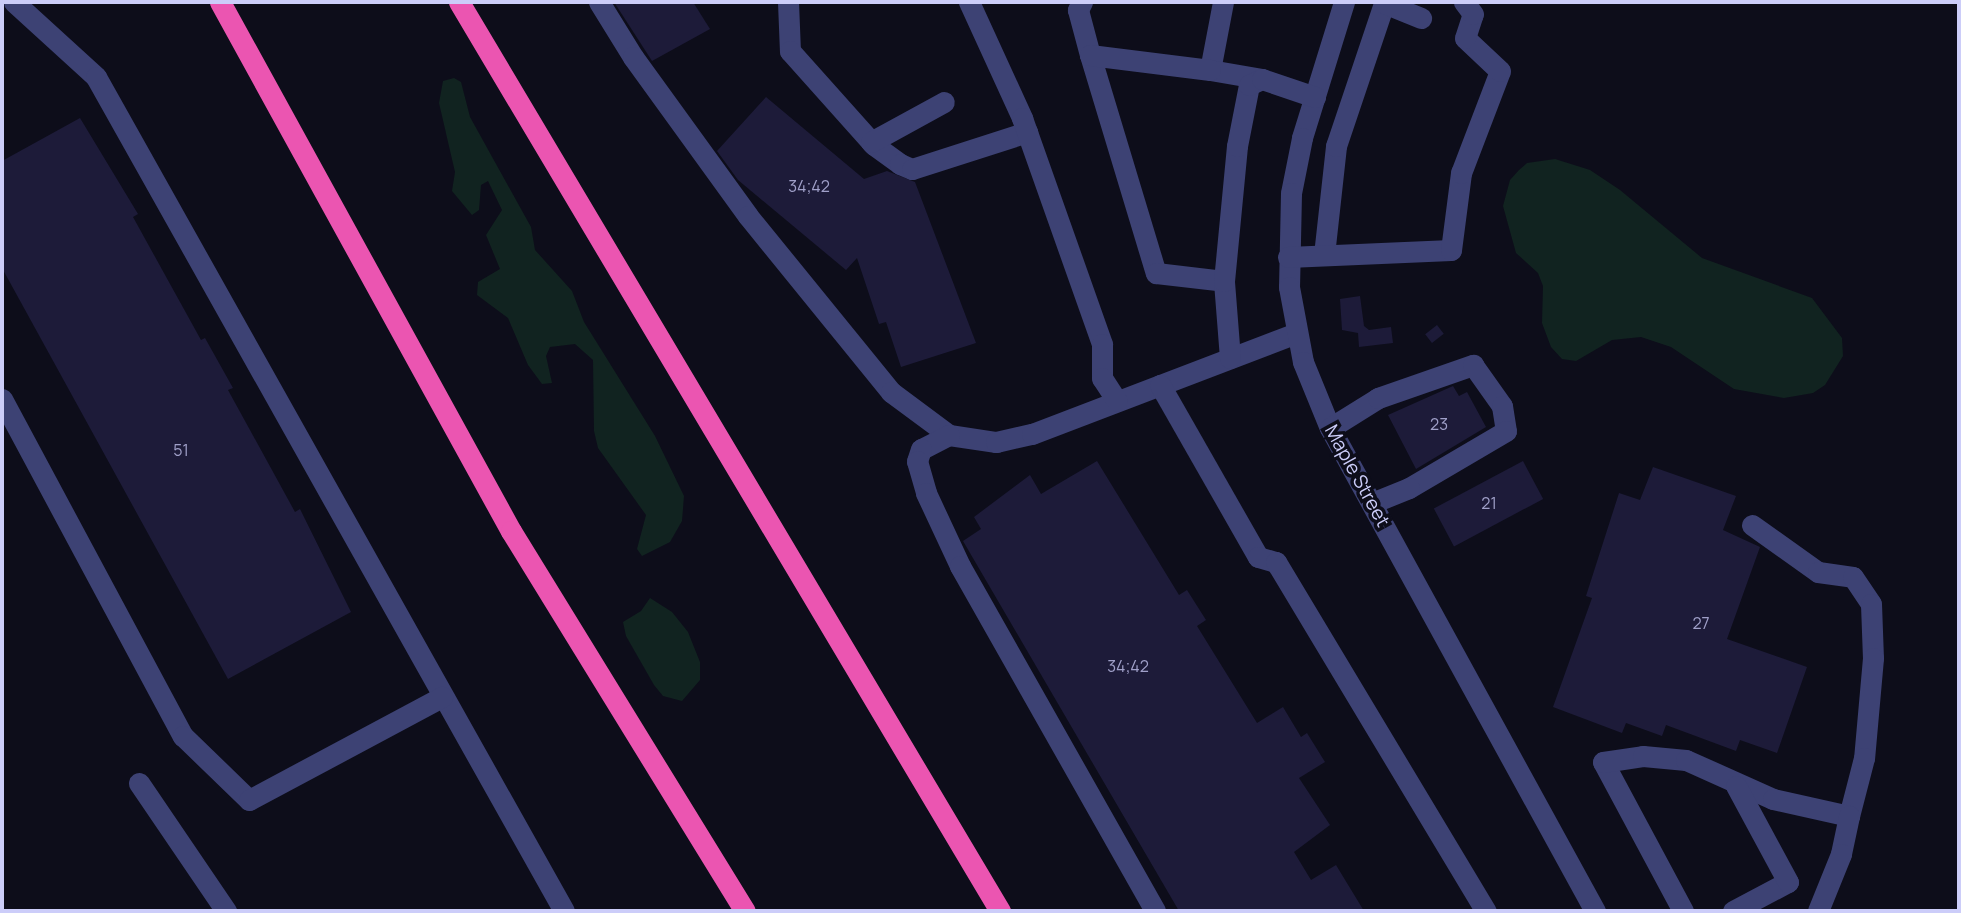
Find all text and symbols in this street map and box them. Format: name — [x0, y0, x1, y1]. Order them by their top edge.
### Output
house number: 34;42 — [788, 176, 830, 196]
house number: 23 — [1430, 414, 1448, 434]
street label: Maple Street — [1320, 421, 1394, 531]
house number: 51 — [173, 440, 189, 460]
house number: 21 — [1481, 493, 1497, 513]
house number: 27 — [1692, 613, 1710, 633]
house number: 34;42 — [1107, 656, 1149, 676]

